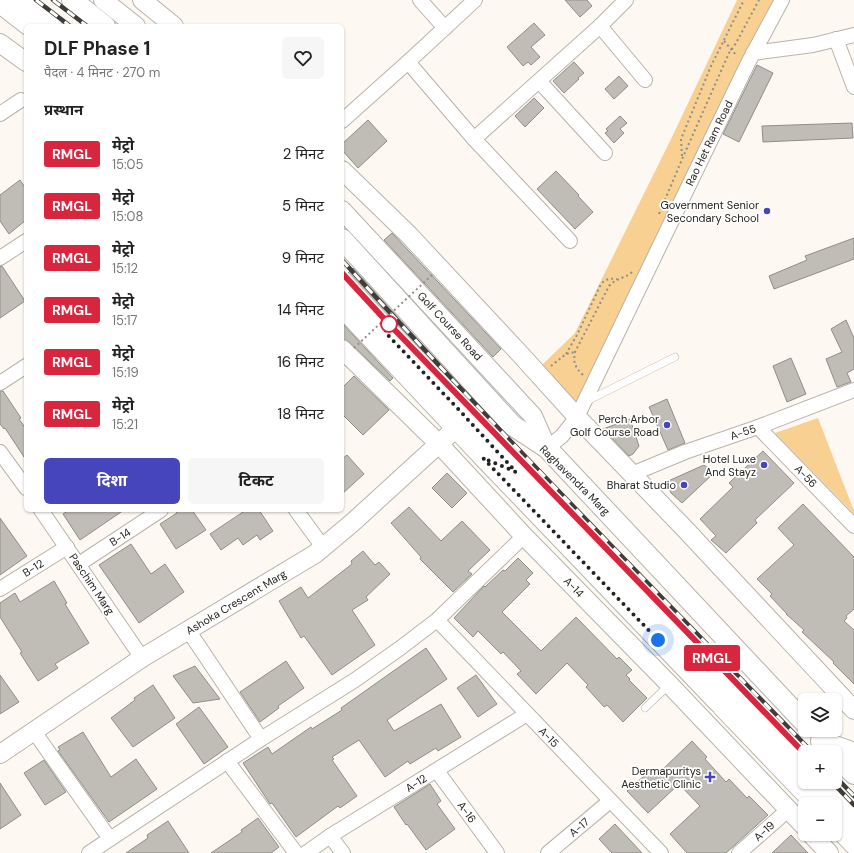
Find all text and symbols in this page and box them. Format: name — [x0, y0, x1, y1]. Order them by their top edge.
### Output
text: DLF Phase 1 — [44, 36, 151, 61]
button: heart — [282, 37, 324, 79]
text: पैदल · 4 मिनट · 270 m — [44, 64, 160, 81]
street label: Rao Het Ram Road — [682, 98, 736, 188]
text: प्रस्थान — [44, 100, 83, 120]
text: मेट्रो — [112, 135, 134, 155]
text: 2 मिनट — [283, 144, 324, 164]
text: RMGL — [52, 145, 92, 163]
text: 15:05 — [112, 156, 143, 173]
text: मेट्रो — [112, 187, 134, 207]
text: 5 मिनट — [282, 196, 324, 216]
text: RMGL — [52, 197, 92, 215]
place label: Government Senior Secondary School — [660, 198, 759, 225]
marker: Government Senior Secondary School — [762, 206, 772, 216]
text: 15:08 — [112, 208, 143, 225]
text: मेट्रो — [112, 239, 134, 259]
text: 9 मिनट — [282, 248, 324, 268]
text: RMGL — [52, 249, 92, 267]
text: 15:12 — [112, 260, 138, 277]
street label: Golf Course Road — [415, 289, 486, 363]
text: मेट्रो — [112, 291, 134, 311]
text: 14 मिनट — [277, 300, 324, 320]
text: RMGL — [52, 301, 92, 319]
text: 15:17 — [112, 312, 138, 329]
unlabelled marker — [380, 315, 398, 333]
text: मेट्रो — [112, 343, 134, 363]
text: 16 मिनट — [277, 352, 324, 372]
text: RMGL — [52, 353, 92, 371]
text: 15:19 — [112, 364, 139, 381]
text: मेट्रो — [112, 395, 134, 415]
text: 18 मिनट — [277, 404, 324, 424]
text: RMGL — [52, 405, 92, 423]
place label: Perch Arbor Golf Course Road — [570, 412, 659, 439]
text: 15:21 — [112, 416, 138, 433]
marker: Perch Arbor Golf Course Road — [662, 420, 672, 430]
street label: A-55 — [728, 421, 758, 443]
street label: Raghavendra Marg — [537, 442, 613, 518]
place label: Hotel Luxe And Stayz — [703, 452, 756, 479]
button: दिशा — [44, 458, 180, 504]
button: टिकट — [188, 458, 324, 504]
marker: Hotel Luxe And Stayz — [759, 460, 769, 470]
street label: A-56 — [792, 462, 820, 490]
place label: Bharat Studio — [607, 478, 676, 492]
marker: Bharat Studio — [679, 480, 689, 490]
street label: B-14 — [107, 525, 134, 549]
street label: Paschim Marg — [66, 551, 118, 617]
street label: B-12 — [20, 556, 46, 580]
street label: Ashoka Crescent Marg — [183, 566, 289, 638]
street label: A-14 — [561, 574, 587, 600]
your location — [648, 630, 668, 650]
line badge: RMGL — [684, 645, 740, 671]
text: RMGL — [692, 649, 732, 667]
map controls — [798, 693, 842, 841]
button: layers — [798, 693, 842, 737]
street label: A-15 — [536, 724, 562, 750]
button: + — [798, 745, 842, 789]
place label: Dermapuritys Aesthetic Clinic — [621, 764, 701, 791]
street label: A-12 — [403, 771, 429, 795]
marker: Dermapuritys Aesthetic Clinic — [704, 771, 716, 783]
button: − — [798, 797, 842, 841]
street label: A-16 — [454, 798, 480, 826]
street label: A-17 — [566, 814, 592, 840]
street label: A-19 — [751, 818, 777, 844]

